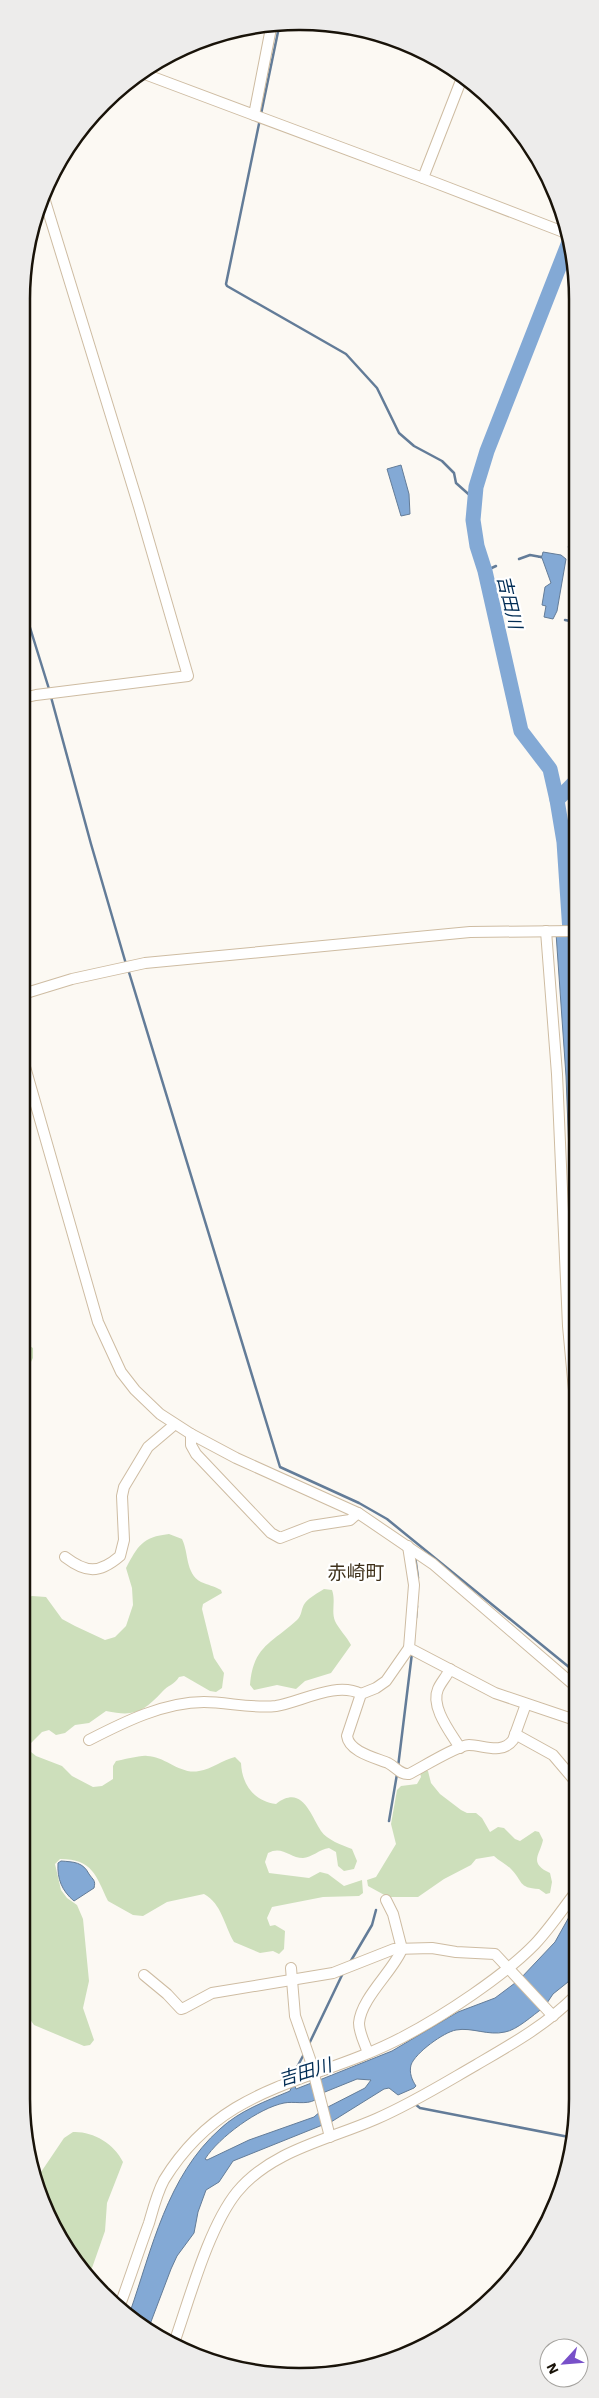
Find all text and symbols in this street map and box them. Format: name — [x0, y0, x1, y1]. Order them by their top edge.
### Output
water label: 吉田川 — [494, 573, 527, 633]
district label: 赤崎町 — [327, 1561, 385, 1584]
water label: 吉田川 — [276, 2053, 336, 2090]
north arrow — [539, 2338, 589, 2388]
text: N — [543, 2361, 562, 2377]

